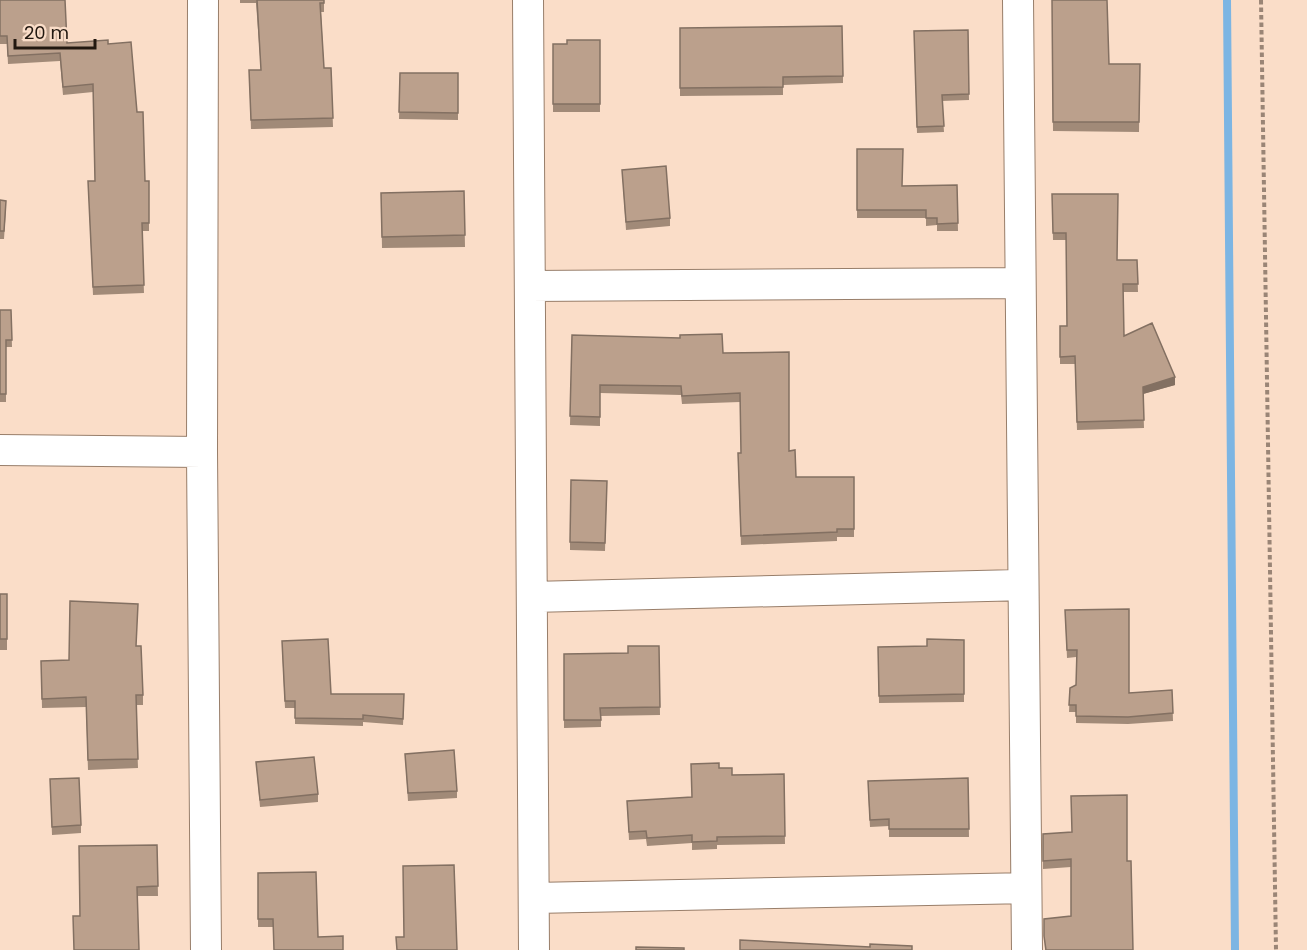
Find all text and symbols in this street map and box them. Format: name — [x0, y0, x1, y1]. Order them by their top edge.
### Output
scale bar — [15, 12, 94, 50]
text: 20 m — [24, 20, 69, 45]

